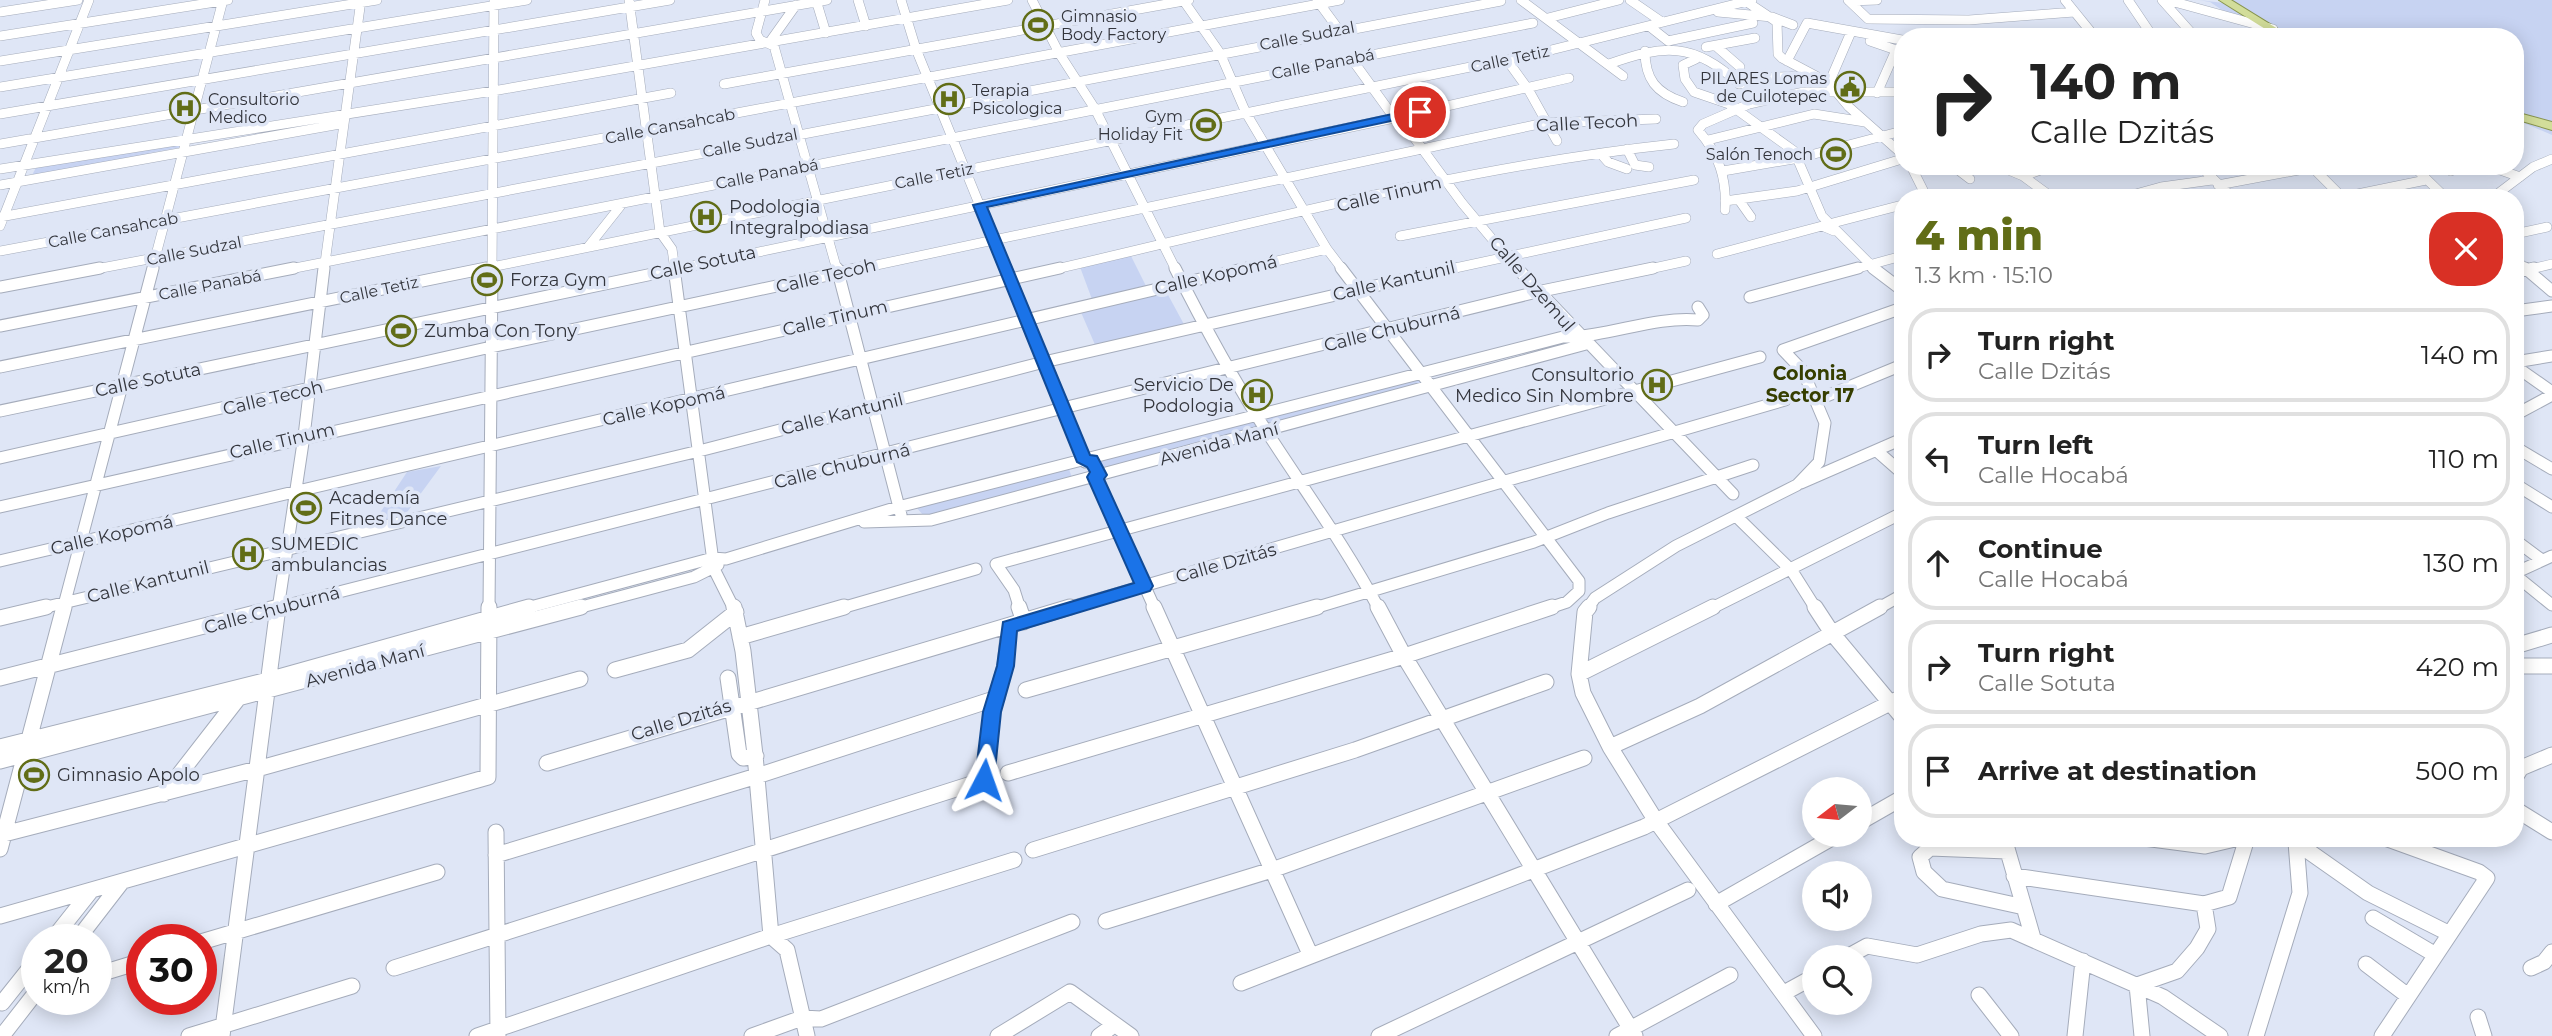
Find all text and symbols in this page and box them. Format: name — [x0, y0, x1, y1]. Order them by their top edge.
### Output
place label: Gimnasio Body Factory — [1061, 7, 1167, 44]
sports icon: Gimnasio Body Factory — [1021, 8, 1055, 42]
street label: Calle Sudzal — [1258, 17, 1356, 55]
street label: Calle Tetiz — [1469, 41, 1551, 77]
street label: Calle Panabá — [1270, 45, 1376, 83]
text: 140 m — [2030, 52, 2182, 111]
icon: right — [1915, 56, 2006, 147]
place label: PILARES Lomas de Cuilotepec — [1700, 69, 1827, 106]
public building icon: PILARES Lomas de Cuilotepec — [1833, 70, 1867, 104]
place label: Terapia Psicologica — [972, 81, 1063, 118]
hospital icon: Terapia Psicologica — [932, 82, 966, 116]
pin — [1390, 82, 1450, 142]
place label: Consultorio Medico — [208, 90, 299, 127]
hospital icon: Consultorio Medico — [168, 91, 202, 125]
icon: arrive — [1401, 93, 1439, 131]
street label: Calle Cansahcab — [603, 104, 737, 148]
place label: Gym Holiday Fit — [1098, 107, 1184, 144]
sports icon: Gym Holiday Fit — [1189, 108, 1223, 142]
street label: Calle Tecoh — [1535, 109, 1639, 137]
text: Calle Dzitás — [2030, 112, 2214, 151]
street label: Calle Sudzal — [701, 124, 799, 162]
sports icon: Salón Tenoch — [1819, 137, 1853, 171]
place label: Salón Tenoch — [1706, 145, 1813, 164]
street label: Calle Panabá — [714, 155, 820, 193]
street label: Calle Tetiz — [893, 159, 975, 193]
street label: Calle Tinum — [1334, 171, 1444, 217]
place label: Podologia Integralpodiasa — [729, 196, 869, 239]
hospital icon: Podologia Integralpodiasa — [689, 200, 723, 234]
street label: Calle Cansahcab — [46, 208, 180, 252]
text: 4 min — [1915, 209, 2043, 261]
button: close — [2429, 212, 2503, 286]
street label: Calle Sudzal — [145, 232, 243, 270]
street label: Calle Dzemul — [1485, 232, 1579, 336]
street label: Calle Sotuta — [648, 241, 758, 285]
street label: Calle Kopomá — [1152, 250, 1280, 300]
street label: Calle Tecoh — [774, 254, 878, 298]
street label: Calle Kantunil — [1331, 256, 1457, 306]
text: 1.3 km · 15:10 — [1915, 261, 2053, 289]
sports icon: Forza Gym — [470, 263, 504, 297]
street label: Calle Panabá — [157, 266, 263, 304]
place label: Forza Gym — [510, 269, 607, 291]
street label: Calle Tetiz — [338, 272, 420, 308]
street label: Calle Tinum — [780, 295, 890, 341]
street label: Calle Chuburná — [1322, 301, 1462, 357]
sports icon: Zumba Con Tony — [384, 314, 418, 348]
place label: Zumba Con Tony — [424, 320, 577, 342]
text: Turn right — [1978, 325, 2114, 357]
icon: right — [1919, 336, 1957, 374]
text: 140 m — [2421, 339, 2499, 371]
text: Calle Dzitás — [1978, 357, 2110, 385]
street label: Calle Sotuta — [93, 358, 203, 402]
district label: Colonia Sector 17 — [1766, 362, 1855, 407]
place label: Consultorio Medico Sin Nombre — [1455, 364, 1634, 407]
hospital icon: Consultorio Medico Sin Nombre — [1640, 368, 1674, 402]
place label: Servicio De Podologia — [1133, 374, 1234, 417]
street label: Calle Tecoh — [221, 376, 325, 420]
hospital icon: Servicio De Podologia — [1240, 378, 1274, 412]
street label: Calle Kopomá — [600, 381, 728, 431]
street label: Calle Kantunil — [779, 388, 905, 440]
street label: Avenida Maní — [1157, 417, 1282, 470]
street label: Calle Tinum — [227, 418, 337, 464]
text: Turn left — [1978, 429, 2094, 461]
street label: Calle Chuburná — [772, 438, 912, 494]
icon: left — [1919, 440, 1957, 478]
text: 110 m — [2429, 443, 2499, 475]
text: Calle Hocabá — [1978, 461, 2129, 489]
place label: Academía Fitnes Dance — [329, 487, 448, 530]
sports icon: Academía Fitnes Dance — [289, 491, 323, 525]
street label: Calle Kopomá — [48, 510, 176, 560]
place label: SUMEDIC ambulancias — [271, 533, 387, 576]
text: Continue — [1978, 533, 2103, 565]
hospital icon: SUMEDIC ambulancias — [231, 537, 265, 571]
street label: Calle Dzitás — [1173, 538, 1279, 588]
icon: ahead — [1919, 544, 1957, 582]
text: 130 m — [2423, 547, 2499, 579]
street label: Calle Kantunil — [85, 556, 211, 608]
text: Calle Hocabá — [1978, 565, 2129, 593]
street label: Calle Chuburná — [202, 581, 342, 639]
text: Turn right — [1978, 637, 2114, 669]
street label: Avenida Maní — [303, 639, 428, 692]
icon: right — [1919, 648, 1957, 686]
text: 420 m — [2416, 651, 2499, 683]
text: Calle Sotuta — [1978, 669, 2116, 697]
street label: Calle Dzitás — [628, 694, 734, 746]
position arrow — [947, 743, 1021, 817]
icon: arrive — [1919, 752, 1957, 790]
text: Arrive at destination — [1978, 755, 2257, 787]
text: 500 m — [2415, 755, 2499, 787]
sports icon: Gimnasio Apolo — [17, 758, 51, 792]
place label: Gimnasio Apolo — [57, 764, 200, 786]
north arrow — [1802, 777, 1872, 847]
map controls — [1802, 777, 1872, 1015]
button: sound — [1802, 861, 1872, 931]
speed limit sign: 30 — [126, 924, 217, 1015]
text: 20 — [44, 939, 89, 982]
button: search — [1802, 945, 1872, 1015]
text: km/h — [42, 976, 91, 998]

